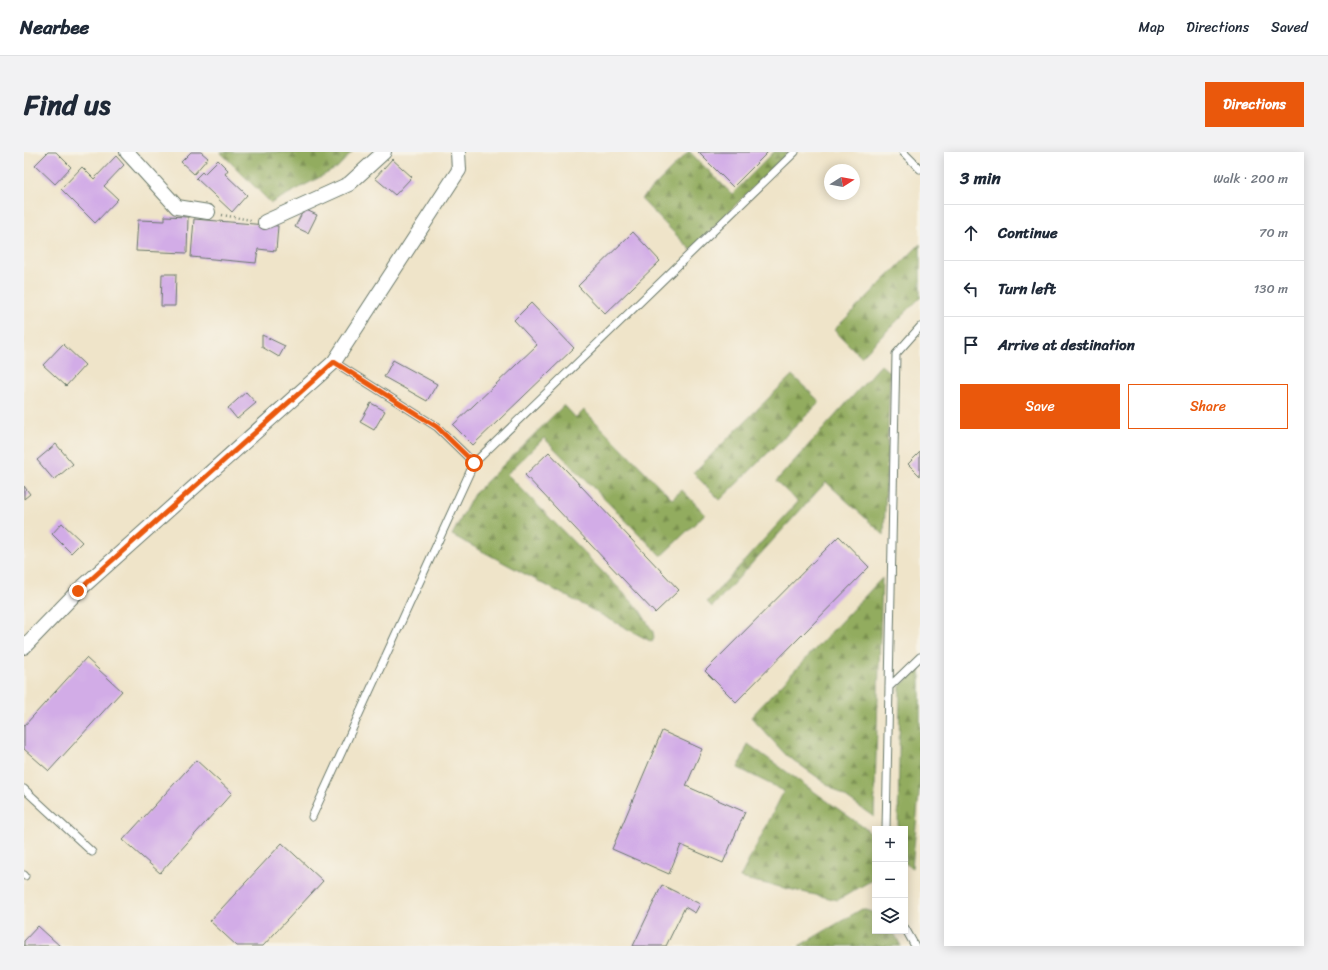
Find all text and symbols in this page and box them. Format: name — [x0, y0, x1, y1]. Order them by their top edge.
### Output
text: Nearbee — [20, 11, 89, 44]
text: Map — [1138, 15, 1164, 40]
text: Directions — [1186, 15, 1249, 40]
text: Saved — [1271, 15, 1308, 40]
text: Find us — [24, 80, 111, 129]
button: Directions — [1205, 82, 1304, 127]
text: 3 min — [960, 163, 1001, 193]
north arrow — [824, 164, 860, 200]
text: Walk · 200 m — [1213, 167, 1288, 190]
text: Continue — [998, 220, 1058, 246]
text: 70 m — [1259, 221, 1288, 244]
icon: ahead — [960, 222, 982, 244]
text: Turn left — [998, 276, 1056, 302]
text: 130 m — [1254, 277, 1288, 300]
icon: left — [960, 278, 982, 300]
text: Arrive at destination — [998, 332, 1135, 358]
icon: arrive — [960, 334, 982, 356]
button: Save — [960, 384, 1120, 429]
button: Share — [1128, 384, 1288, 429]
route start — [465, 454, 483, 472]
route end — [69, 582, 87, 600]
map controls — [872, 826, 908, 934]
button: + — [872, 826, 908, 862]
button: − — [872, 862, 908, 898]
button: layers — [872, 898, 908, 934]

